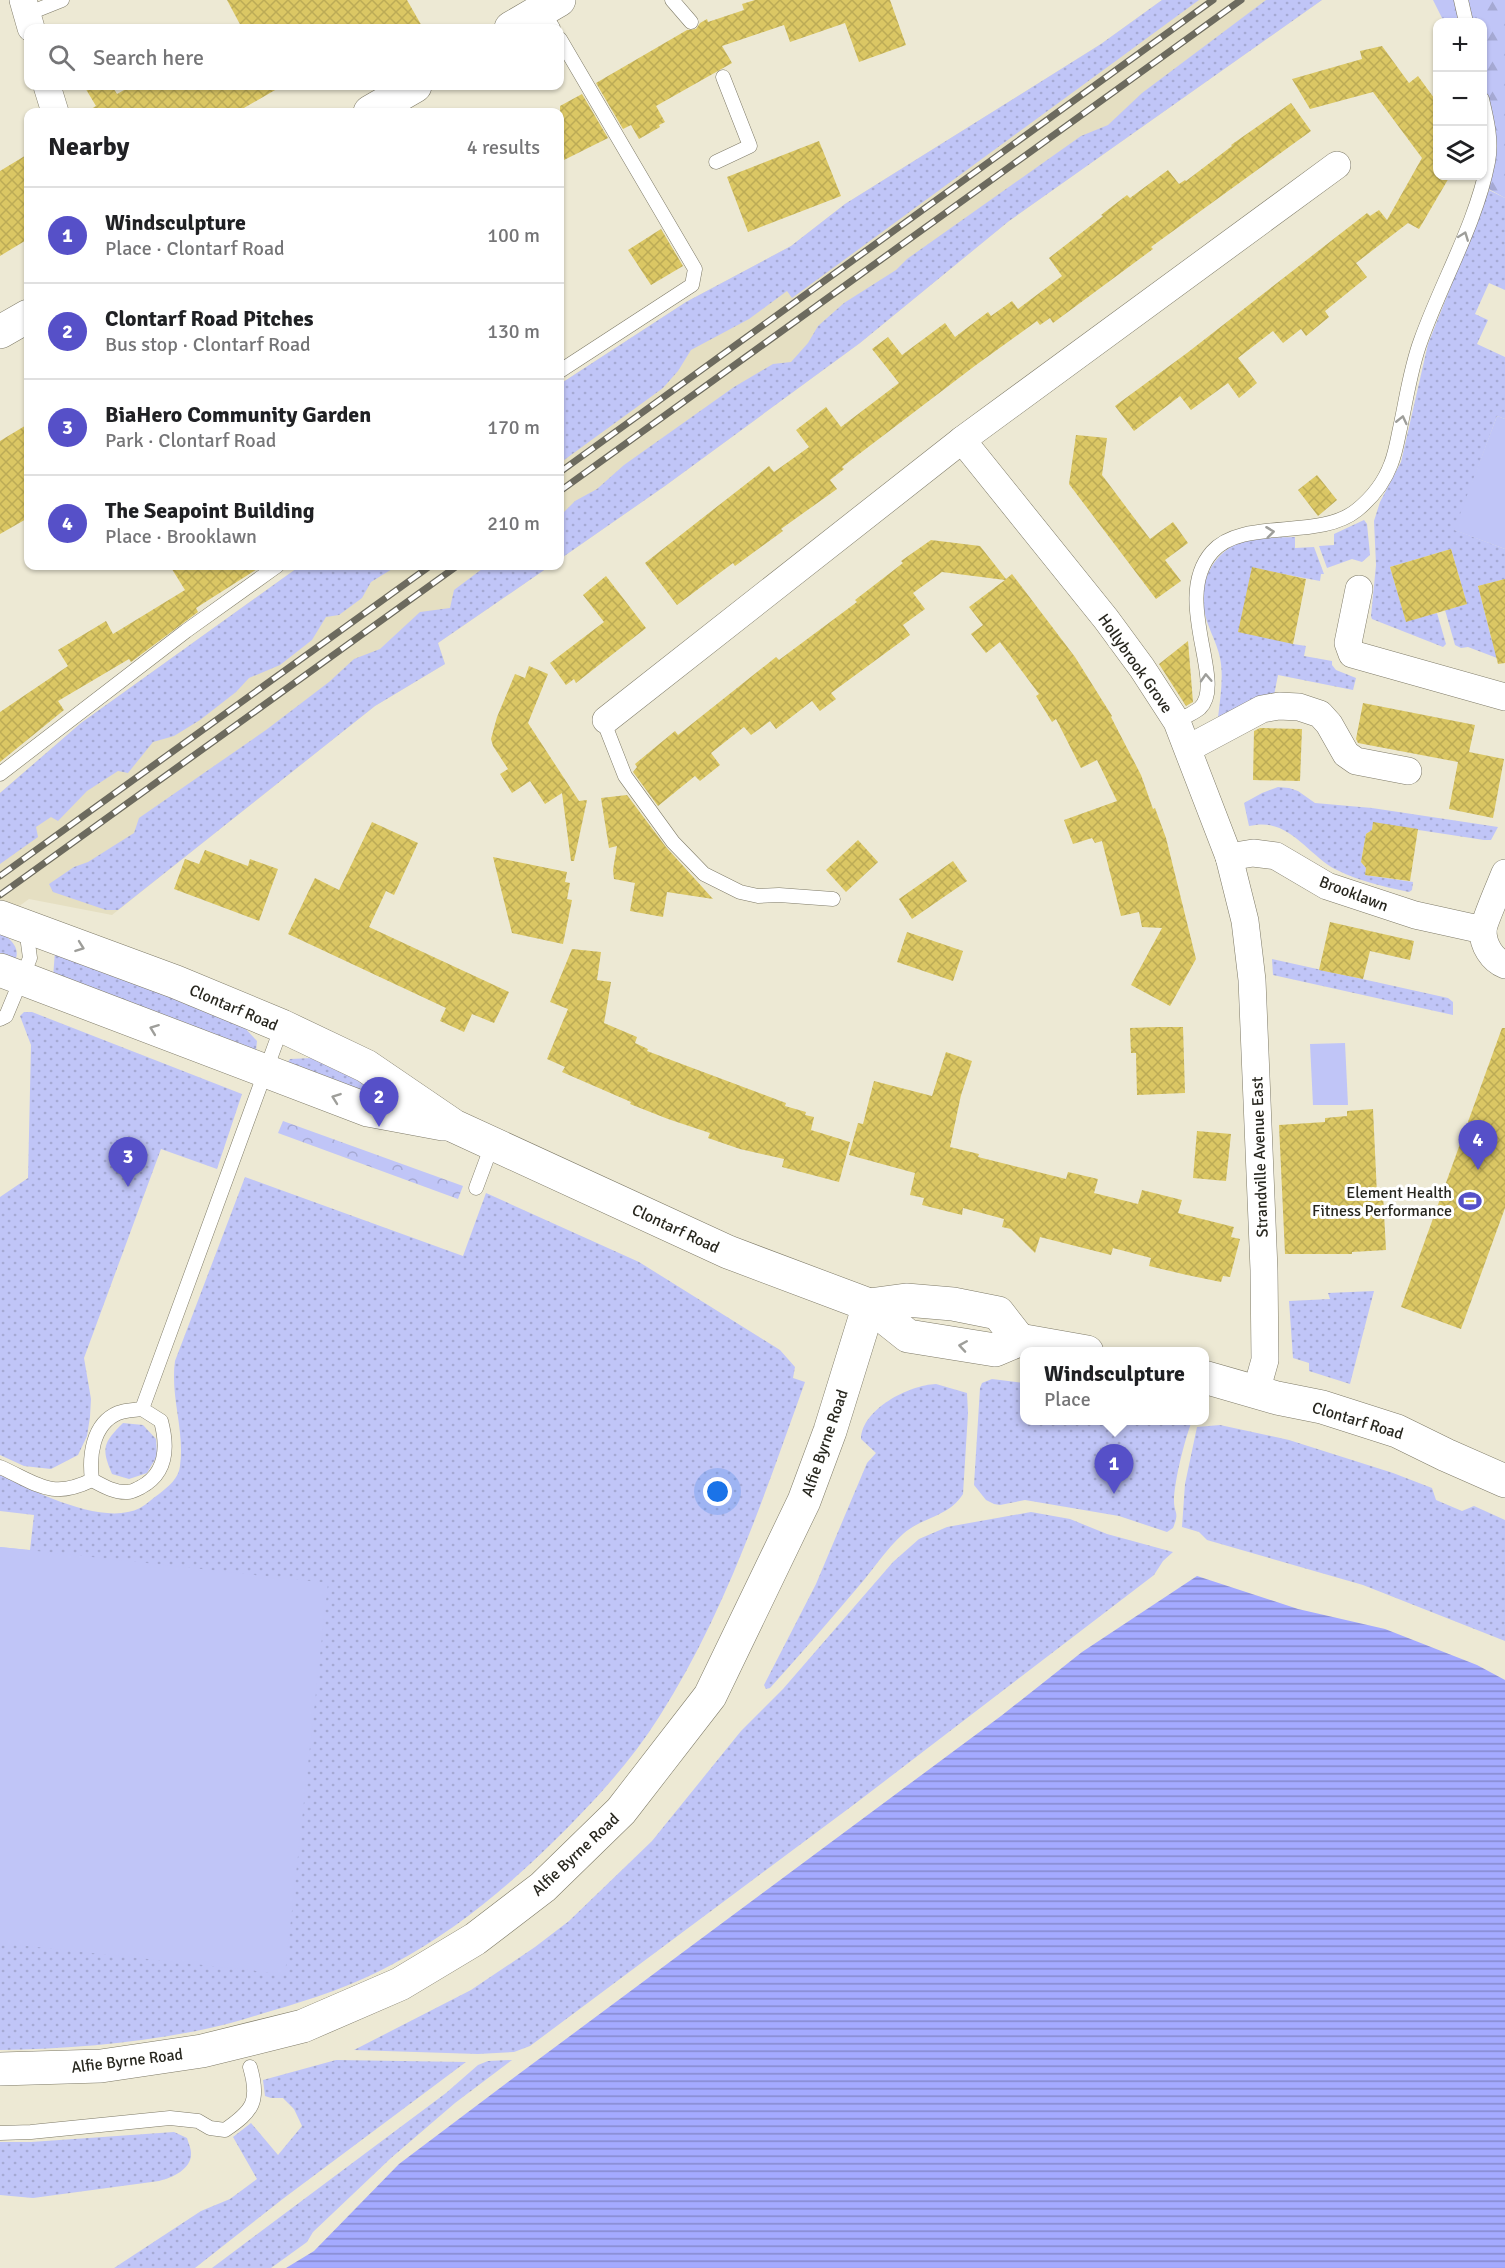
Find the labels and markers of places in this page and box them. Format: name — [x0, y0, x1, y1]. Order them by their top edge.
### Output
pin: 2 — [360, 1078, 398, 1127]
pin: 4 — [1458, 1120, 1498, 1170]
pin: 3 — [108, 1138, 148, 1187]
place label: Element Health Fitness Performance — [1312, 1183, 1452, 1221]
sports icon: Element Health Fitness Performance — [1457, 1188, 1483, 1214]
pin: 1 — [1094, 1444, 1134, 1494]

